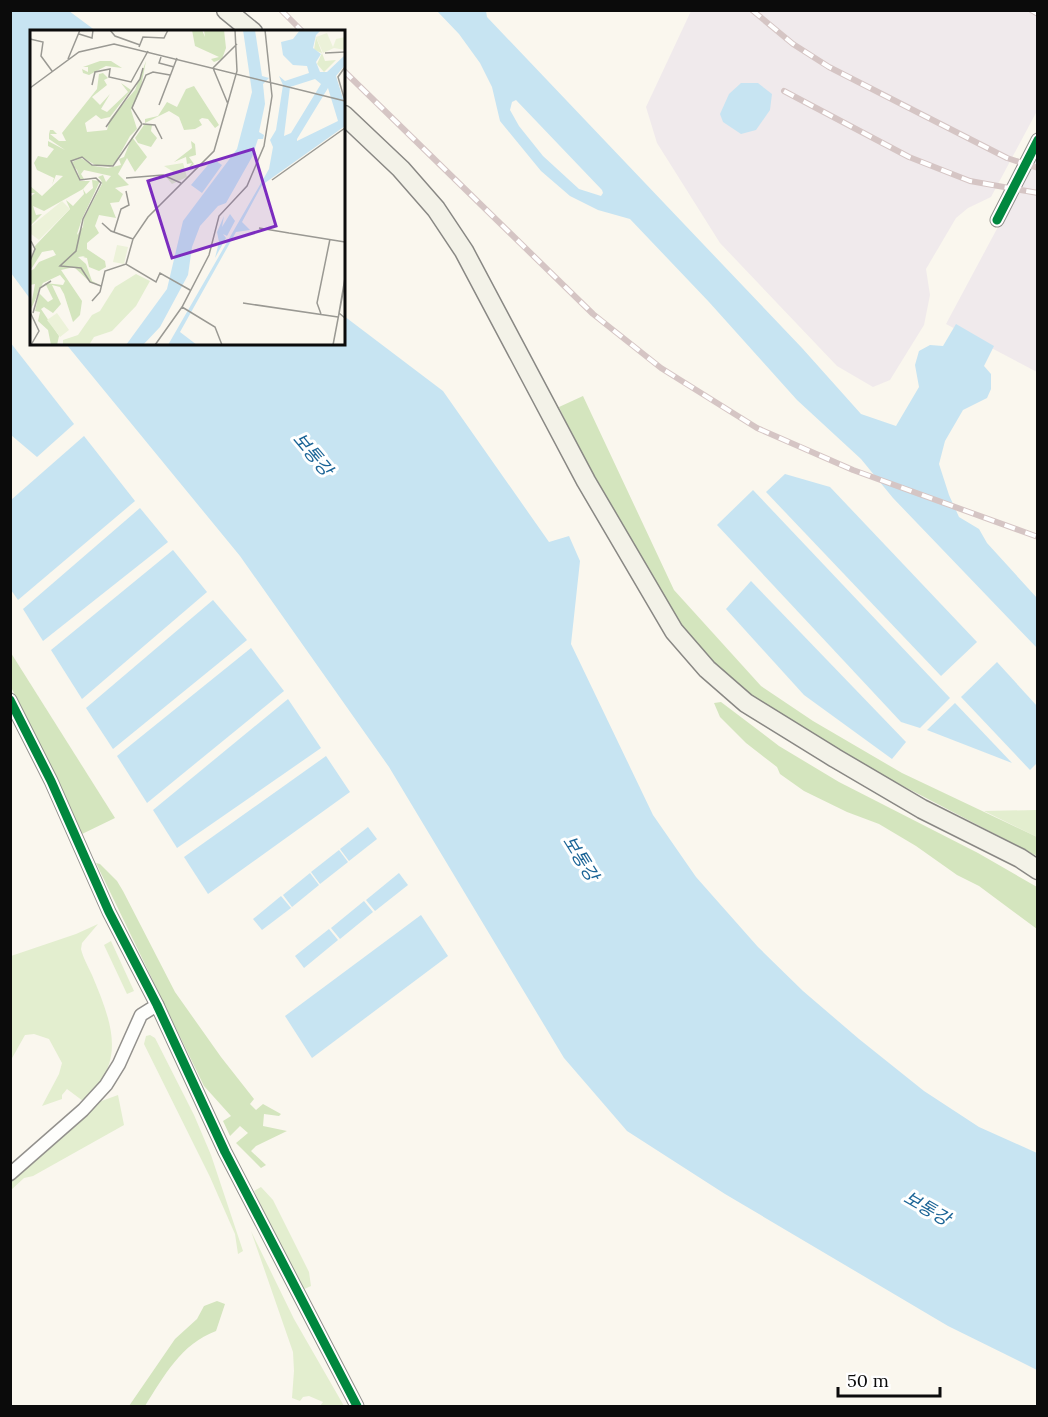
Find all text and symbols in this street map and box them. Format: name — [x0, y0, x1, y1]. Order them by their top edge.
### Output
inset map — [30, 30, 345, 345]
water label: 보통강 — [288, 428, 339, 482]
water label: 보통강 — [558, 831, 605, 887]
water label: 보통강 — [900, 1186, 956, 1232]
scale bar — [838, 1360, 940, 1398]
text: 50 m — [847, 1369, 889, 1392]

